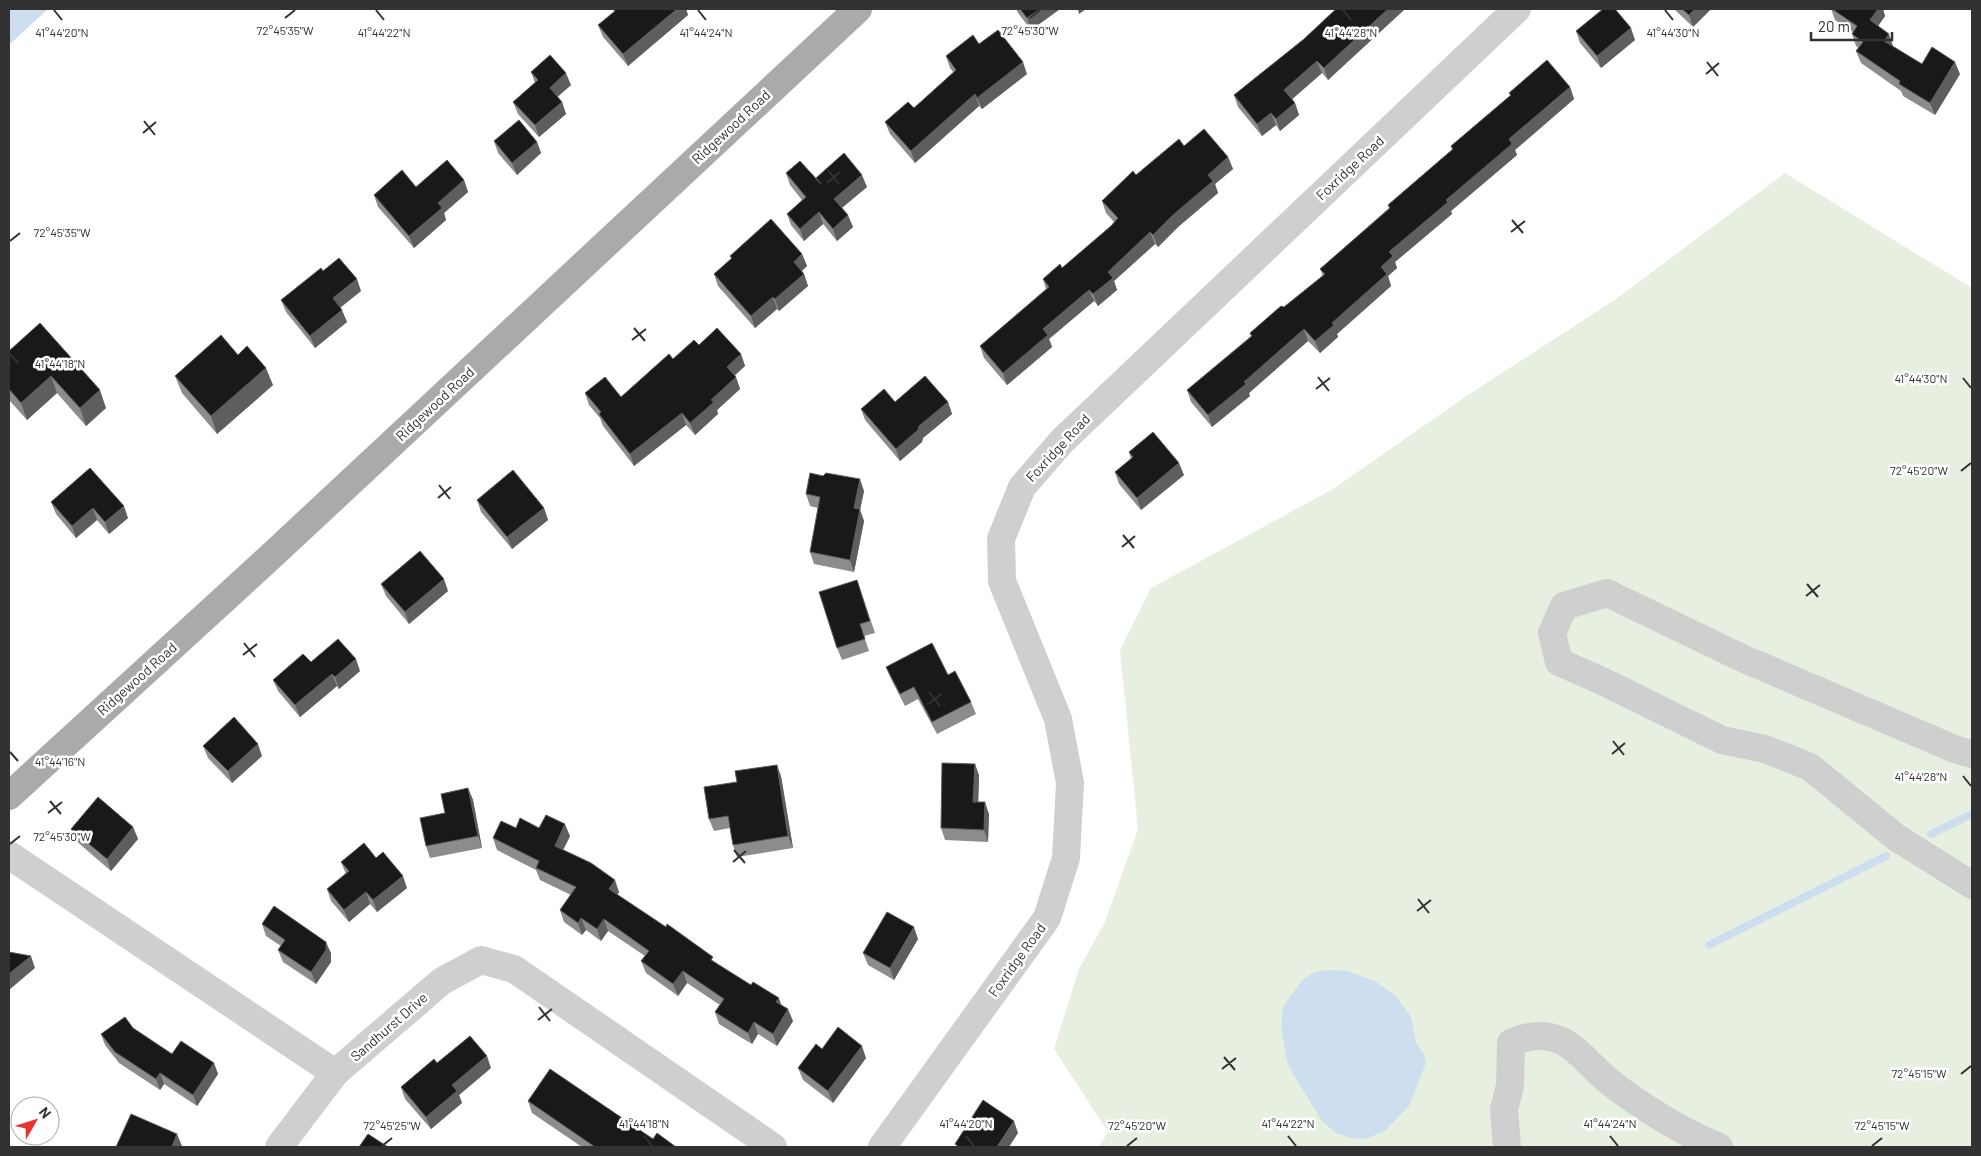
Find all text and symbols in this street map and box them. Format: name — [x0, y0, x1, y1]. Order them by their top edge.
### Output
scale bar — [1811, 10, 1892, 42]
text: 20 m — [1818, 17, 1850, 35]
text: 72°45'35"W — [256, 23, 314, 37]
text: 72°45'30"W — [1001, 23, 1059, 37]
text: 41°44'20"N — [35, 25, 89, 39]
text: 41°44'22"N — [357, 25, 411, 39]
text: 41°44'24"N — [679, 25, 733, 39]
text: 41°44'28"N — [1325, 25, 1377, 39]
text: 41°44'30"N — [1646, 25, 1700, 39]
street label: Ridgewood Road — [688, 86, 773, 167]
street label: Foxridge Road — [1312, 132, 1387, 203]
text: 72°45'35"W — [33, 225, 91, 239]
text: 41°44'18"N — [35, 356, 85, 370]
street label: Ridgewood Road — [392, 363, 477, 444]
text: 41°44'30"N — [1894, 371, 1948, 385]
street label: Foxridge Road — [1022, 410, 1093, 485]
text: 72°45'20"W — [1890, 463, 1948, 477]
street label: Ridgewood Road — [93, 638, 180, 719]
text: 41°44'16"N — [35, 754, 85, 768]
text: 41°44'28"N — [1895, 769, 1947, 783]
text: 72°45'30"W — [33, 829, 91, 843]
street label: Foxridge Road — [984, 920, 1049, 1000]
street label: Sandhurst Drive — [347, 989, 431, 1065]
text: 72°45'15"W — [1891, 1066, 1947, 1080]
north arrow — [10, 1096, 60, 1146]
text: N — [36, 1104, 55, 1121]
text: 41°44'18"N — [619, 1116, 669, 1130]
text: 41°44'20"N — [939, 1116, 993, 1130]
text: 41°44'22"N — [1261, 1116, 1315, 1130]
text: 41°44'24"N — [1583, 1116, 1637, 1130]
text: 72°45'25"W — [363, 1118, 421, 1132]
text: 72°45'20"W — [1108, 1118, 1166, 1132]
text: 72°45'15"W — [1854, 1118, 1910, 1132]

